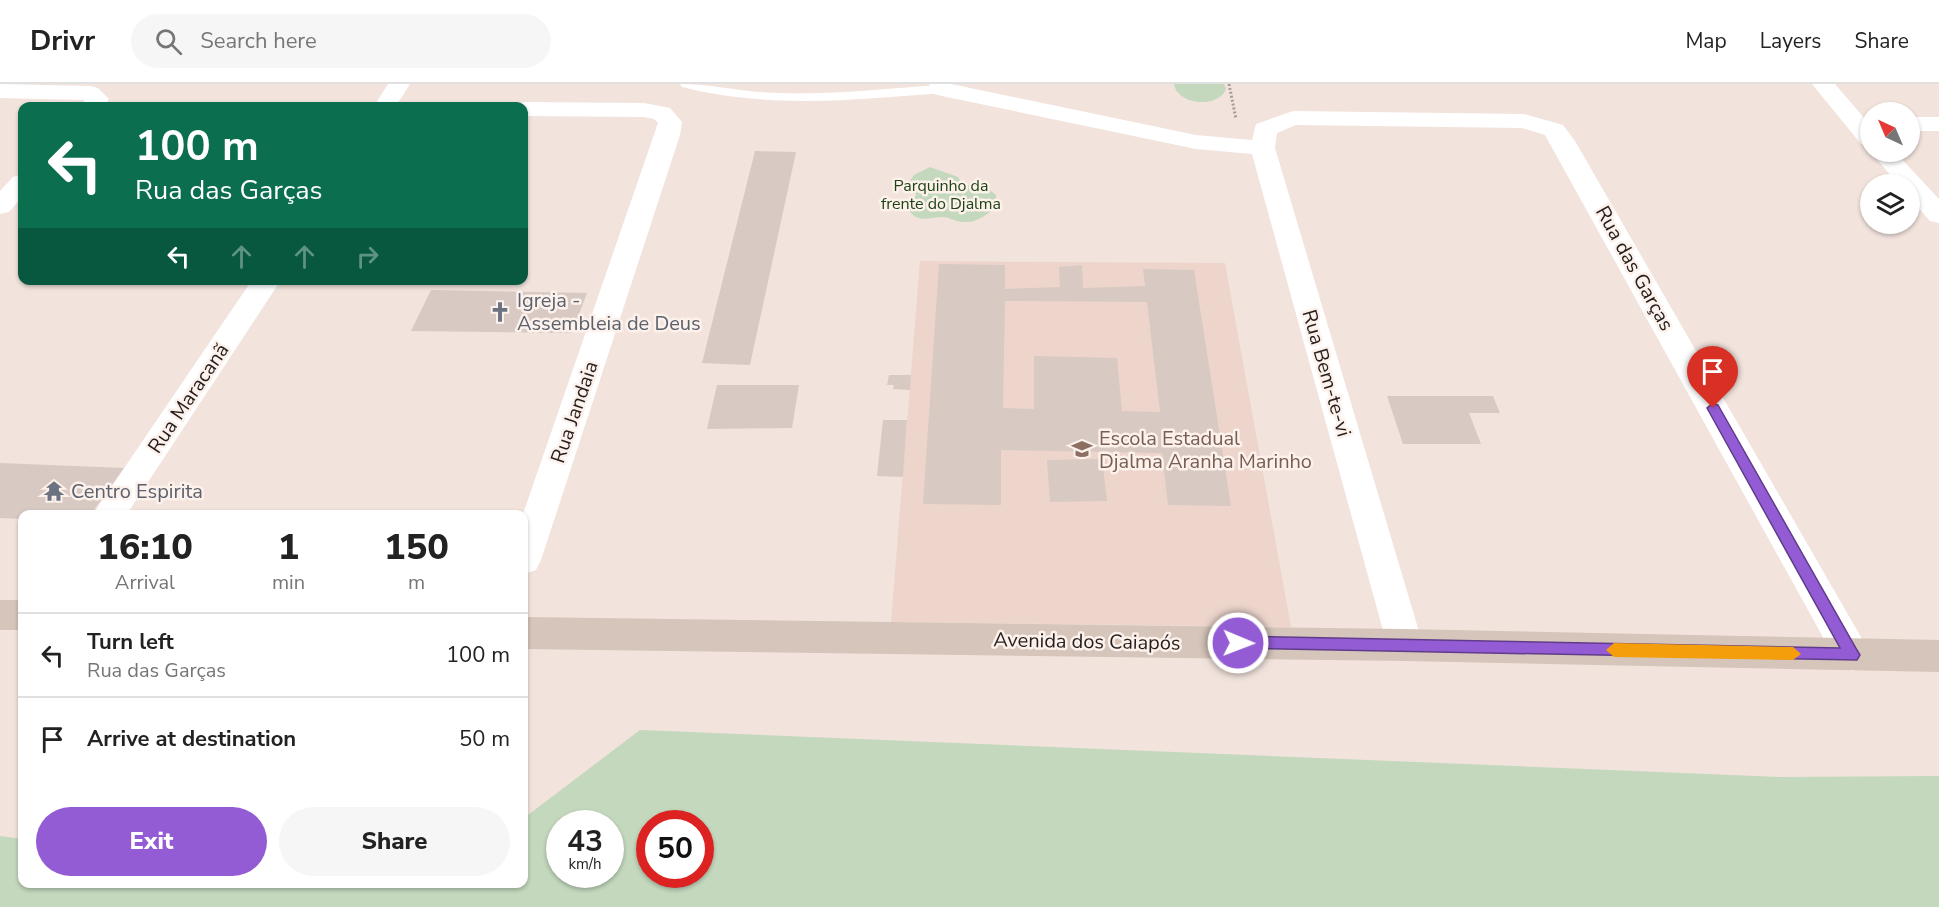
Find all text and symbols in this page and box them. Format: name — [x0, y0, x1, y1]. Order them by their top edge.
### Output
search box — [131, 14, 551, 68]
text: Drivr — [30, 22, 95, 60]
icon: search — [152, 25, 185, 58]
text: Search here — [200, 26, 317, 56]
text: Map — [1685, 27, 1727, 55]
text: Layers — [1760, 27, 1821, 55]
text: Share — [1854, 27, 1909, 55]
north arrow — [1860, 102, 1920, 162]
map controls — [1860, 102, 1920, 234]
text: 100 m — [135, 118, 259, 175]
icon: left — [36, 126, 114, 204]
text: Rua das Garças — [135, 172, 323, 209]
button: layers — [1860, 174, 1920, 234]
park label: Parquinho da frente do Djalma — [881, 175, 1001, 215]
street label: Rua das Garças — [1589, 201, 1680, 336]
icon: left — [162, 240, 195, 273]
icon: ahead — [225, 240, 258, 273]
icon: ahead — [288, 240, 321, 273]
icon: right — [351, 240, 384, 273]
place label: Igreja - Assembleia de Deus — [517, 287, 701, 337]
church icon: Igreja - Assembleia de Deus — [488, 300, 512, 324]
street label: Rua Bem-te-vi — [1295, 306, 1358, 440]
street label: Rua Maracanã — [142, 338, 235, 459]
pin — [1687, 346, 1738, 408]
icon: arrive — [1696, 355, 1729, 388]
street label: Rua Jandaia — [544, 358, 605, 467]
place label: Escola Estadual Djalma Aranha Marinho — [1099, 425, 1312, 475]
school or university icon: Escola Estadual Djalma Aranha Marinho — [1070, 437, 1094, 461]
place label: Centro Espirita — [71, 478, 203, 505]
temple icon: Centro Espirita — [42, 479, 66, 503]
text: 16:10 — [97, 523, 193, 572]
text: 1 — [278, 523, 299, 572]
text: 150 — [384, 523, 449, 572]
text: Arrival — [115, 569, 175, 596]
text: min — [272, 569, 305, 596]
text: m — [408, 569, 425, 596]
position arrow — [1206, 611, 1270, 675]
street label: Avenida dos Caiapós — [993, 626, 1181, 657]
text: Turn left — [87, 627, 174, 657]
icon: left — [36, 639, 69, 672]
text: 100 m — [446, 640, 510, 670]
text: Rua das Garças — [87, 657, 226, 684]
icon: arrive — [36, 723, 69, 756]
text: Arrive at destination — [87, 724, 296, 754]
text: 50 m — [459, 724, 510, 754]
button: Exit — [36, 807, 267, 876]
button: Share — [279, 807, 510, 876]
speed limit sign: 50 — [636, 810, 714, 888]
text: 43 — [567, 821, 603, 862]
text: km/h — [568, 854, 602, 874]

